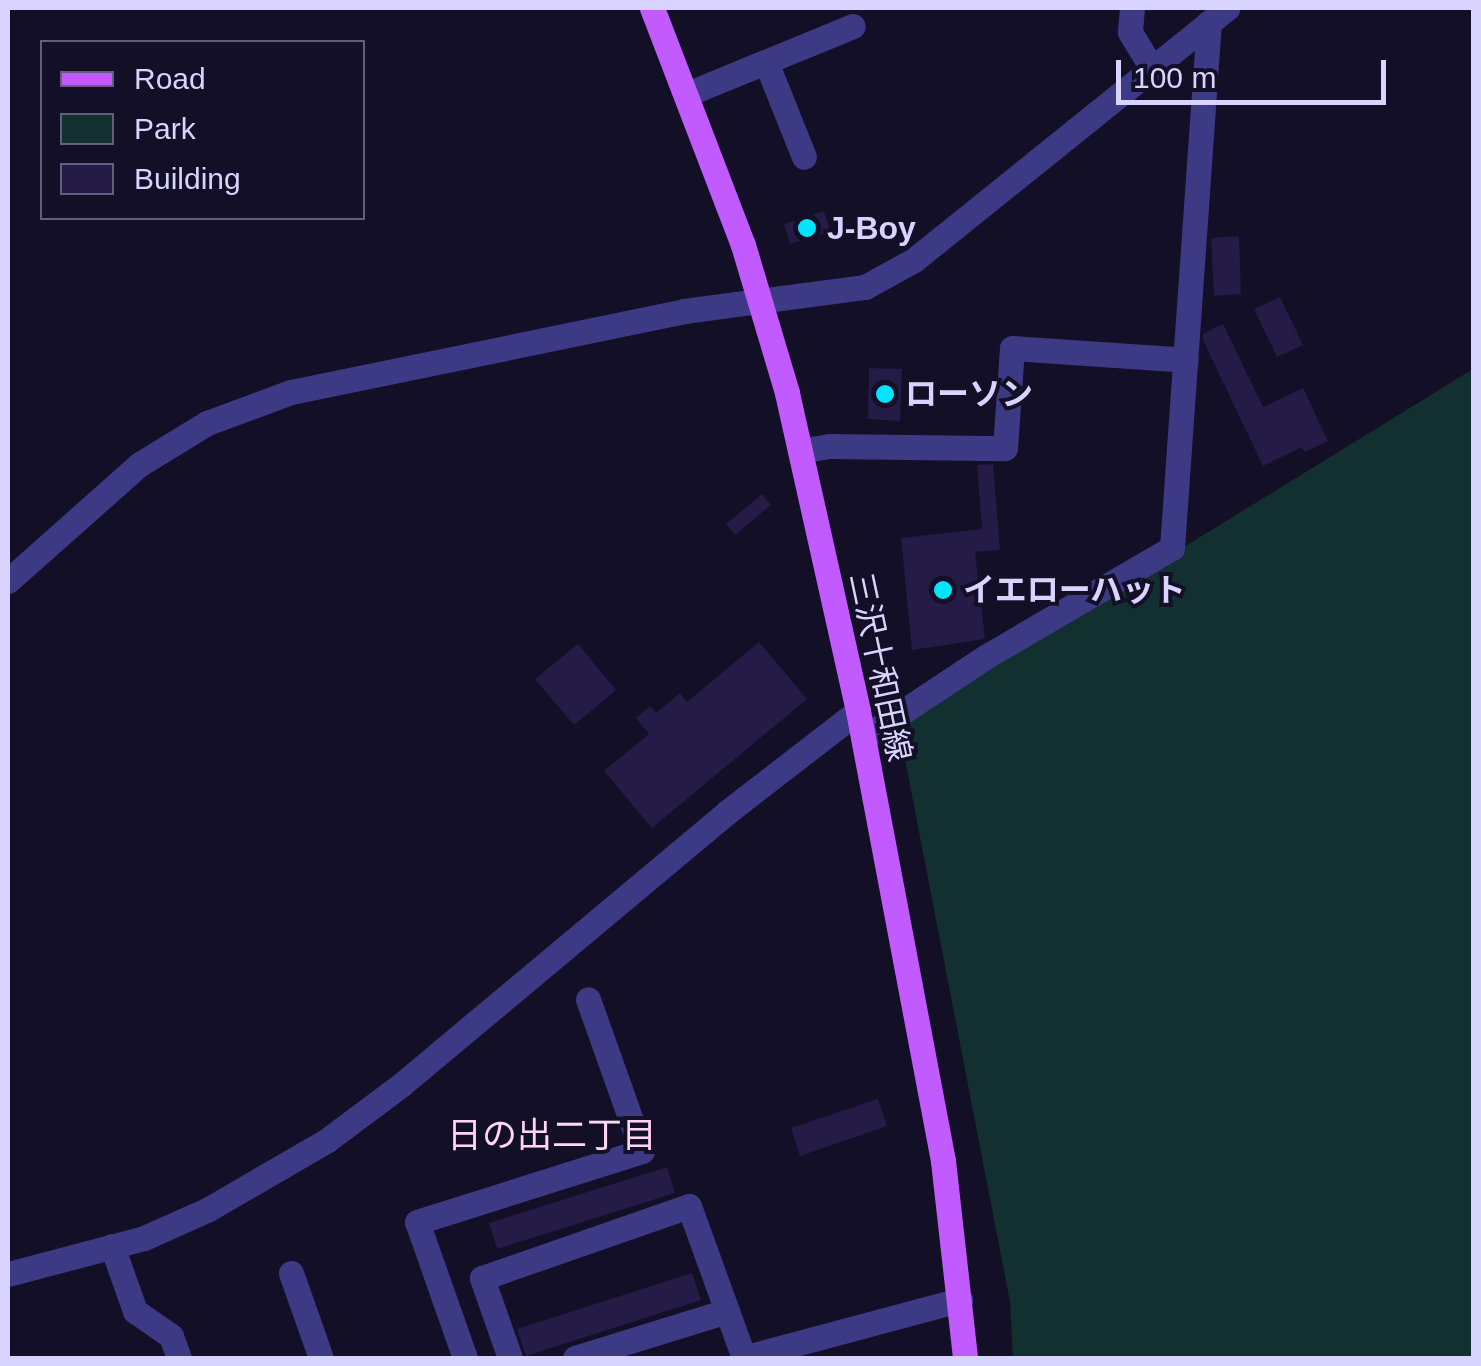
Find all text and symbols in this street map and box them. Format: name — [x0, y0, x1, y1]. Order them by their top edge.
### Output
legend — [40, 40, 365, 220]
scale bar — [1121, 40, 1391, 102]
text: 100 m — [1133, 61, 1216, 94]
text: Road — [134, 62, 206, 95]
text: Park — [134, 112, 196, 145]
text: Building — [134, 162, 241, 195]
place label: J-Boy — [827, 209, 916, 247]
marker: J-Boy — [796, 217, 818, 239]
place label: ローソン — [905, 375, 1033, 413]
marker: ローソン — [874, 383, 896, 405]
street label: 三沢十和田線 — [841, 569, 919, 765]
place label: イエローハット — [963, 571, 1187, 609]
marker: イエローハット — [932, 579, 954, 601]
district label: 日の出二丁目 — [447, 1114, 657, 1156]

